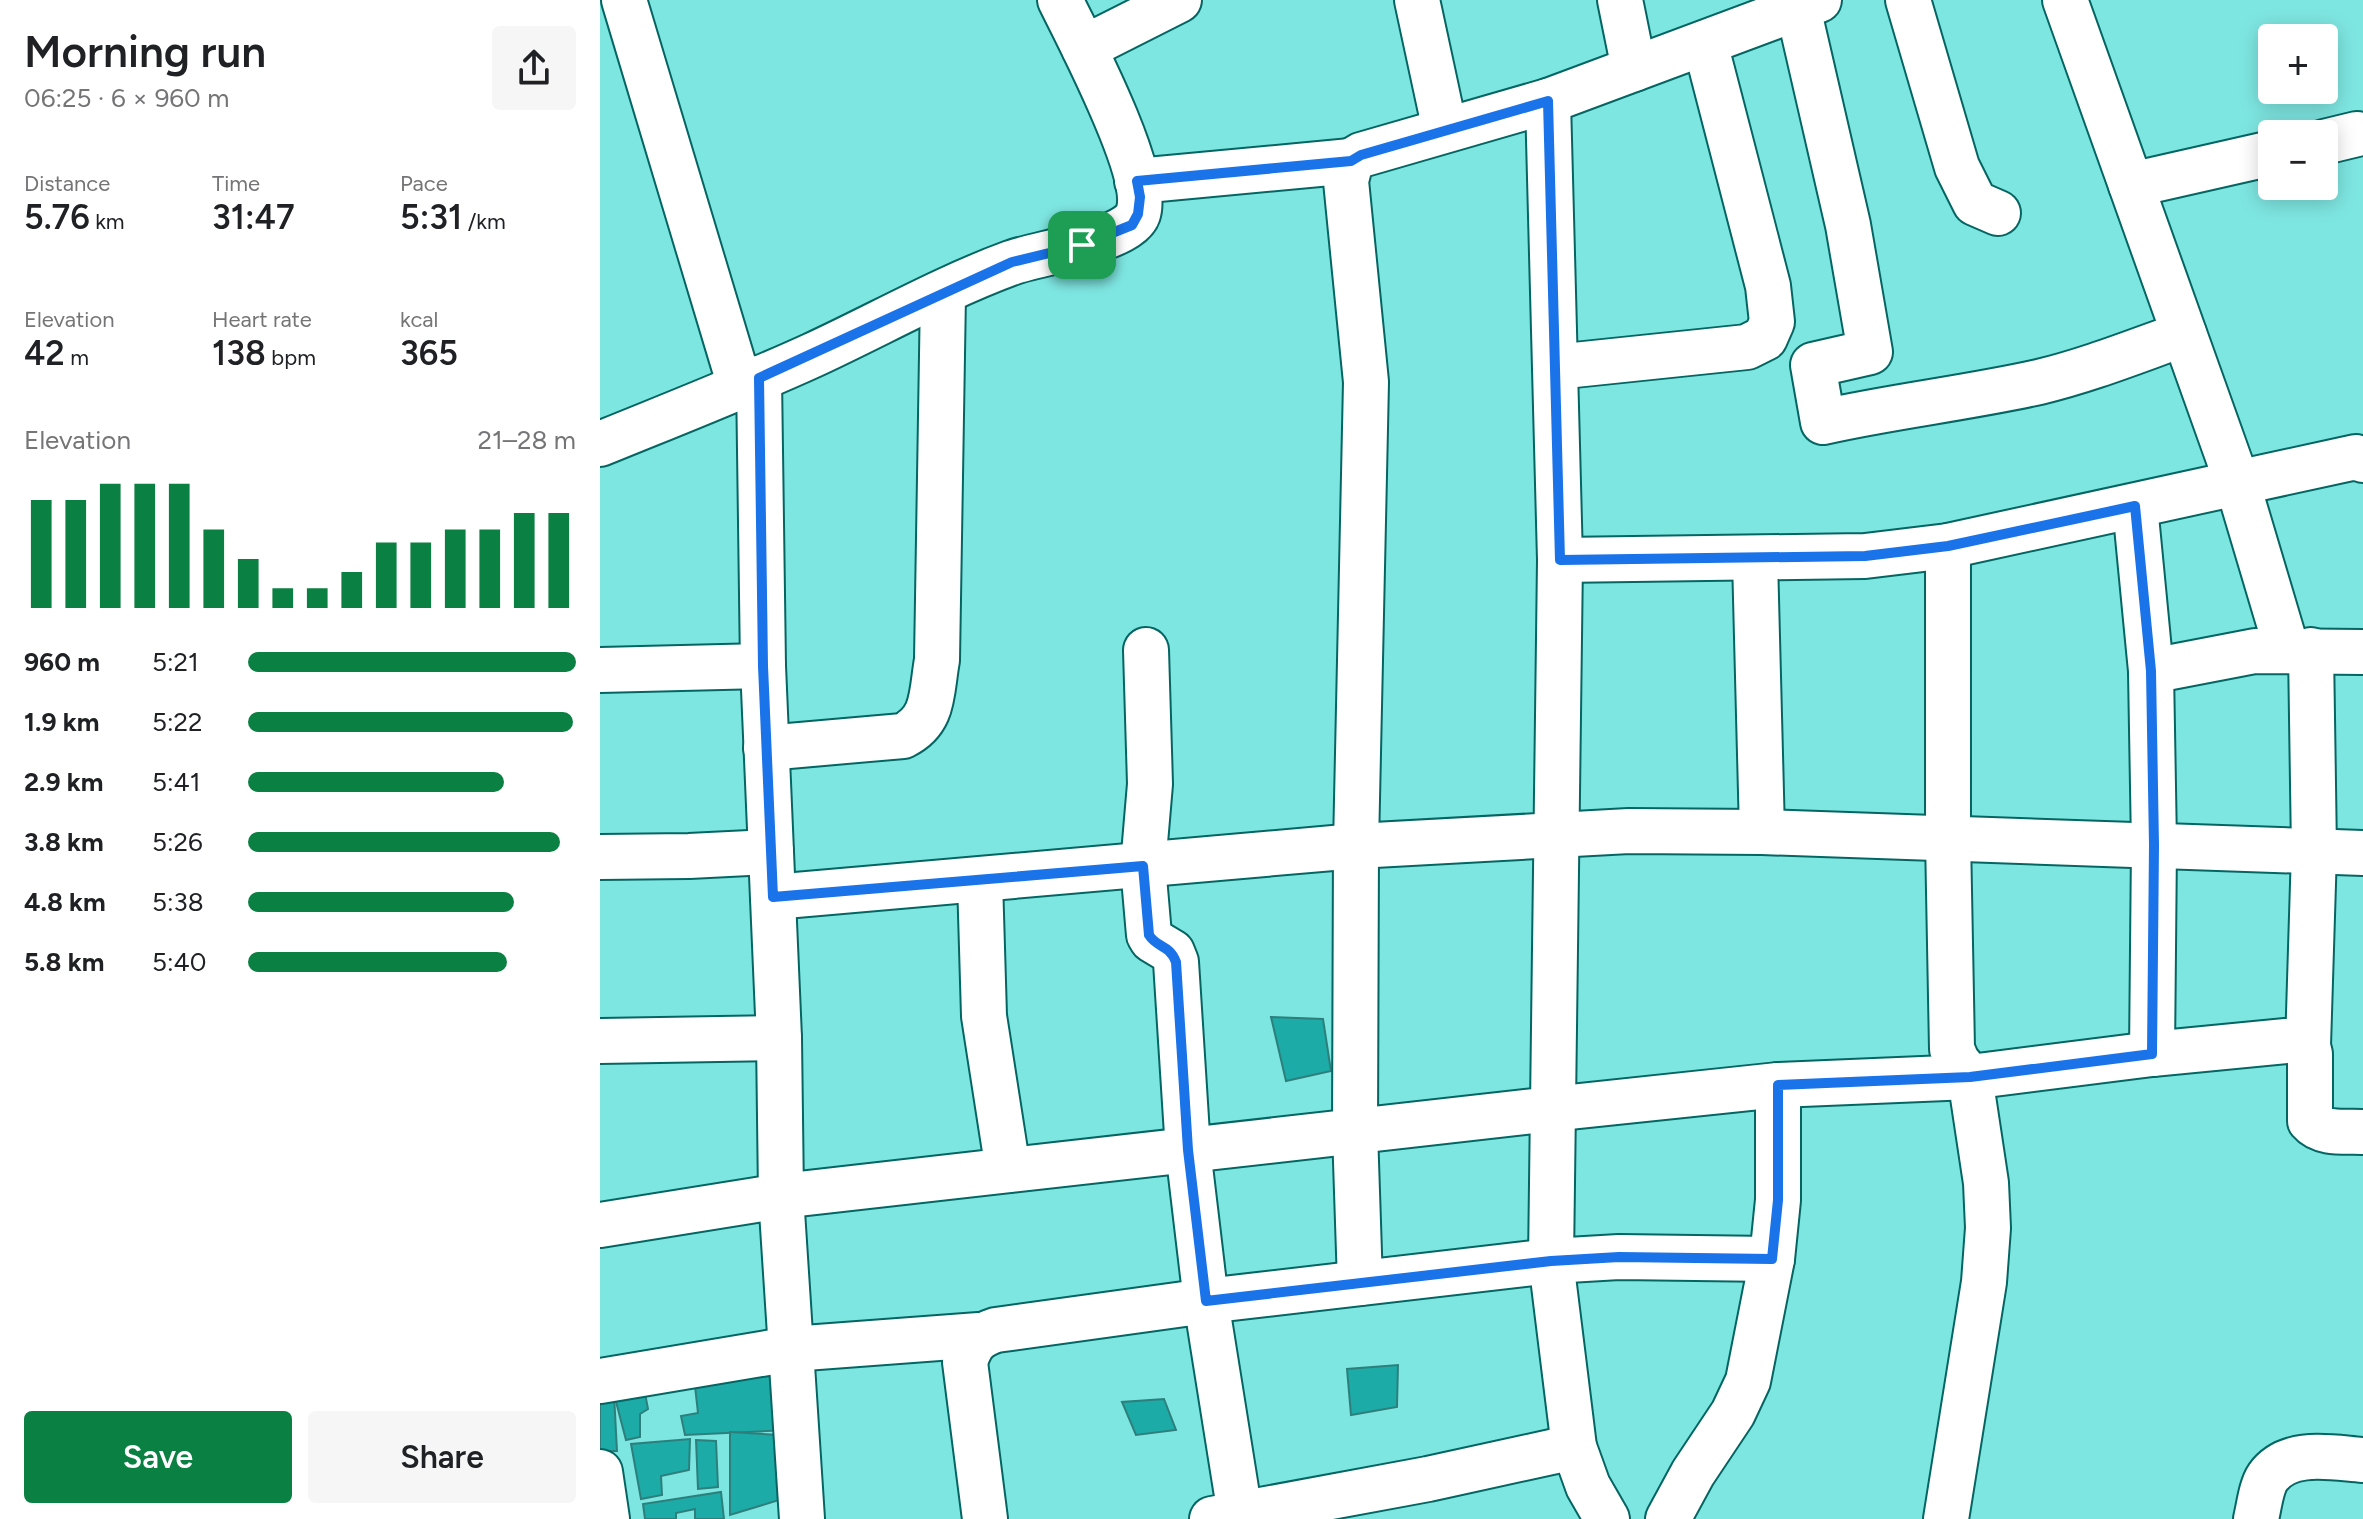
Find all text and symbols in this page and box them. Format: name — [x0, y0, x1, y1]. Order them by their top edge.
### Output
map controls — [2258, 24, 2338, 200]
button: + — [2258, 24, 2338, 104]
text: Morning run — [24, 25, 266, 78]
button: share — [492, 26, 576, 110]
text: 06:25 · 6 × 960 m — [24, 82, 229, 114]
button: − — [2258, 120, 2338, 200]
text: Distance — [24, 170, 110, 197]
text: Time — [212, 170, 260, 197]
text: Pace — [400, 170, 448, 197]
text: 5.76 — [24, 197, 90, 238]
text: 31:47 — [212, 197, 295, 238]
text: 5:31 — [400, 197, 462, 238]
text: km — [90, 208, 125, 235]
text: /km — [462, 208, 506, 235]
pin — [1048, 211, 1116, 279]
icon: arrive — [1060, 223, 1104, 267]
text: Elevation — [24, 306, 114, 333]
text: Heart rate — [212, 306, 312, 333]
text: kcal — [400, 306, 438, 333]
text: 42 — [24, 333, 65, 374]
text: 138 — [212, 333, 266, 374]
text: 365 — [400, 333, 458, 374]
text: m — [65, 344, 89, 371]
text: bpm — [266, 344, 316, 371]
text: Elevation — [24, 424, 131, 456]
text: 21–28 m — [477, 424, 576, 456]
text: 960 m — [24, 646, 100, 678]
text: 5:21 — [152, 646, 199, 678]
text: 1.9 km — [24, 706, 99, 738]
text: 5:22 — [152, 706, 203, 738]
text: 2.9 km — [24, 766, 103, 798]
text: 5:41 — [152, 766, 200, 798]
text: 3.8 km — [24, 826, 104, 858]
text: 5:26 — [152, 826, 203, 858]
text: 4.8 km — [24, 886, 106, 918]
text: 5:38 — [152, 886, 204, 918]
text: 5.8 km — [24, 946, 104, 978]
text: 5:40 — [152, 946, 206, 978]
button: Save — [24, 1411, 292, 1503]
button: Share — [308, 1411, 576, 1503]

